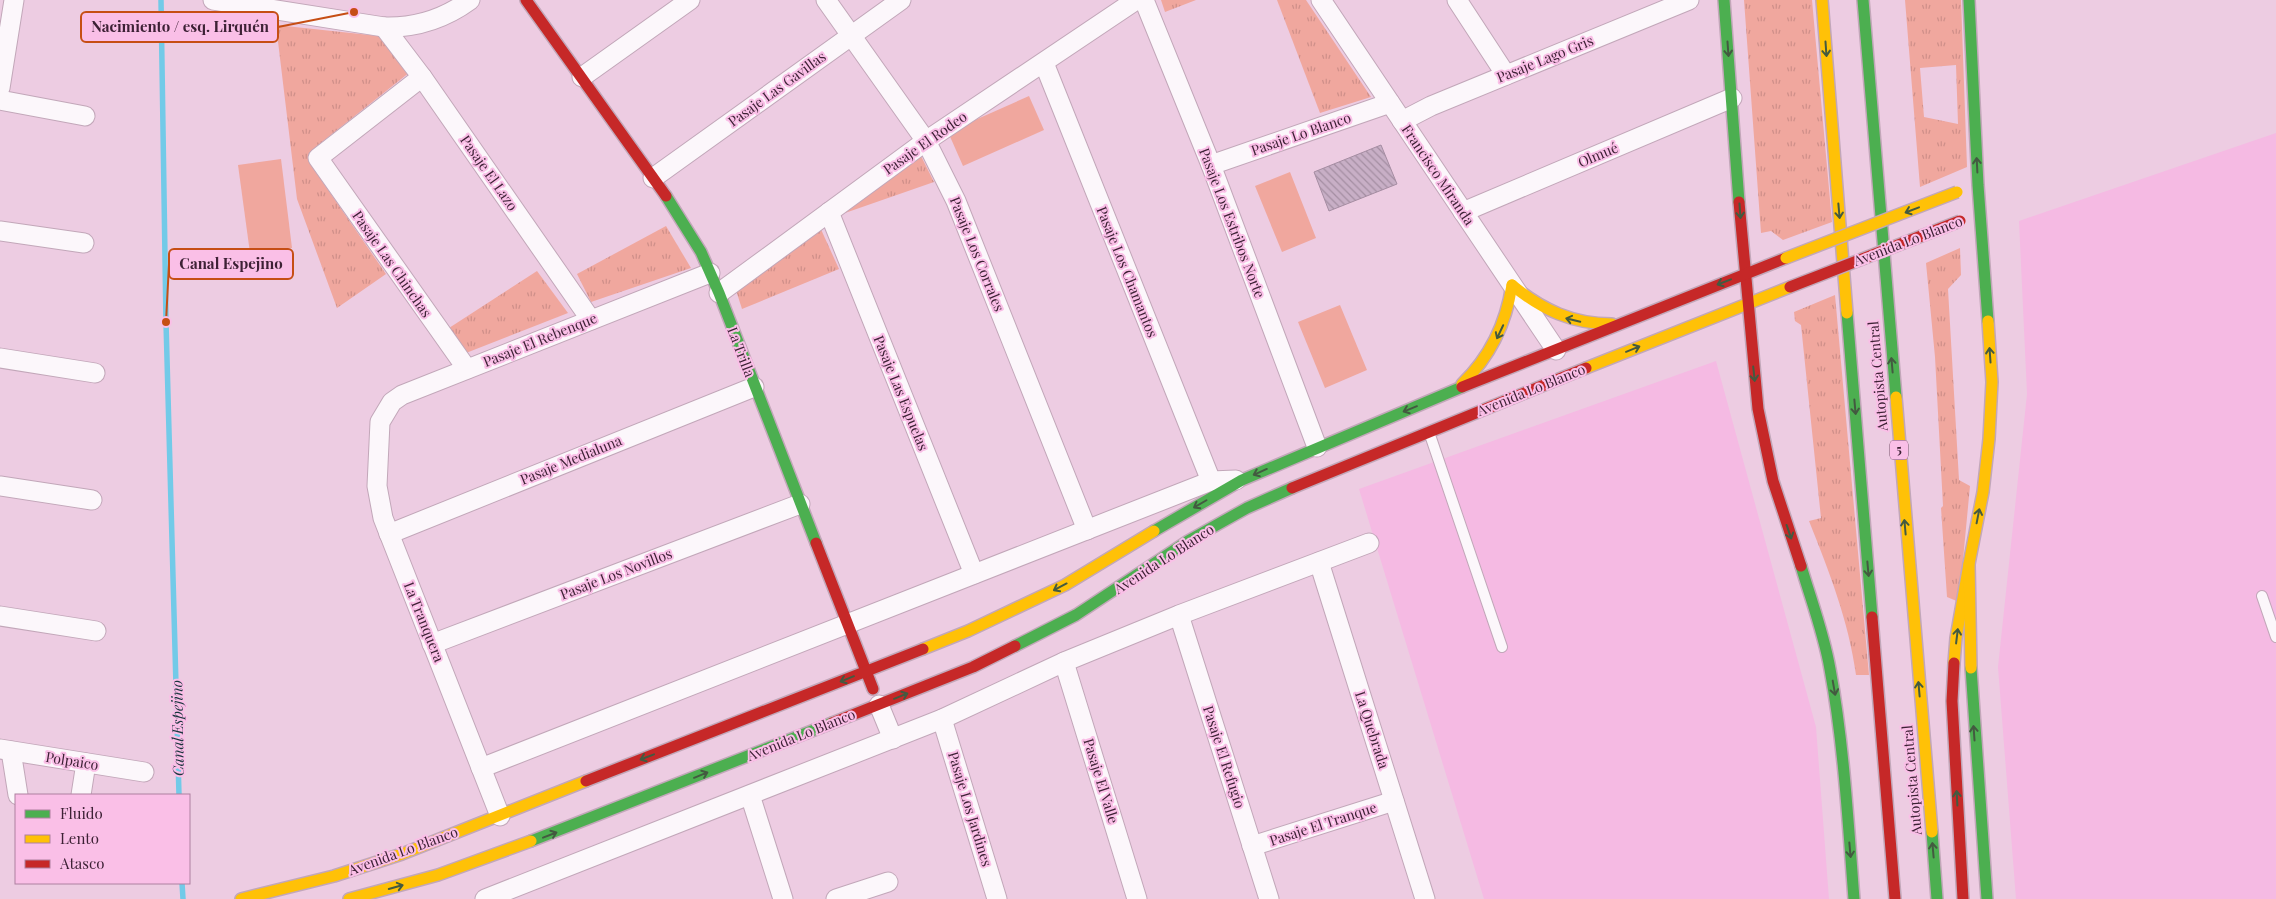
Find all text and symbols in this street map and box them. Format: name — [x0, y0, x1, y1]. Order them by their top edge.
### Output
callout: Nacimiento / esq. Lirquén — [81, 12, 278, 42]
text: Nacimiento / esq. Lirquén — [91, 16, 270, 36]
street label: Pasaje Lago Gris — [1494, 31, 1596, 87]
one-way arrow — [1723, 40, 1733, 56]
one-way arrow — [1821, 40, 1831, 56]
street label: Pasaje Las Gavillas — [724, 47, 829, 130]
street label: Pasaje El Rodeo — [879, 106, 971, 179]
street label: Pasaje Lo Blanco — [1248, 107, 1354, 160]
street label: Francisco Miranda — [1398, 121, 1479, 229]
street label: Pasaje El Lazo — [456, 131, 523, 215]
street label: Olmué — [1575, 138, 1621, 171]
street label: Pasaje Los Estribos Norte — [1195, 145, 1270, 301]
one-way arrow — [1972, 157, 1981, 173]
street label: Pasaje Los Corrales — [946, 194, 1009, 314]
one-way arrow — [1736, 202, 1745, 218]
one-way arrow — [1834, 202, 1843, 218]
street label: Pasaje Los Chamantos — [1092, 203, 1162, 340]
one-way arrow — [1904, 206, 1919, 215]
street label: Pasaje Las Chinchas — [348, 207, 436, 321]
street label: Avenida Lo Blanco — [1850, 211, 1965, 270]
callout: Canal Espejino — [169, 249, 293, 279]
text: Canal Espejino — [179, 253, 283, 273]
one-way arrow — [1717, 278, 1732, 287]
street label: Pasaje El Rebenque — [480, 308, 600, 371]
one-way arrow — [1565, 315, 1581, 324]
street label: Autopista Central — [1863, 320, 1892, 433]
street label: La Trilla — [723, 324, 760, 380]
one-way arrow — [1495, 324, 1504, 339]
street label: Pasaje Las Espuelas — [870, 332, 933, 453]
one-way arrow — [1625, 344, 1640, 354]
one-way arrow — [1985, 347, 1994, 363]
one-way arrow — [1887, 357, 1897, 373]
street label: Avenida Lo Blanco — [1473, 359, 1588, 420]
one-way arrow — [1749, 366, 1759, 382]
one-way arrow — [1850, 399, 1859, 415]
one-way arrow — [1402, 405, 1418, 414]
street label: Pasaje Medialuna — [517, 430, 625, 489]
road number: 5 — [1890, 440, 1908, 460]
one-way arrow — [1253, 468, 1268, 478]
one-way arrow — [1193, 499, 1207, 509]
one-way arrow — [1974, 509, 1983, 525]
street label: Avenida Lo Blanco — [1109, 519, 1218, 598]
one-way arrow — [1901, 519, 1910, 535]
one-way arrow — [1784, 524, 1794, 540]
street label: Pasaje Los Novillos — [557, 543, 674, 604]
one-way arrow — [1863, 561, 1873, 577]
street label: La Tranquera — [400, 579, 449, 665]
one-way arrow — [1053, 582, 1068, 592]
one-way arrow — [1952, 628, 1962, 644]
one-way arrow — [840, 675, 855, 684]
water label: Canal Espejino — [166, 680, 188, 776]
one-way arrow — [1830, 680, 1839, 696]
one-way arrow — [1914, 681, 1924, 697]
street label: La Quebrada — [1351, 689, 1394, 771]
one-way arrow — [893, 691, 908, 700]
street label: Pasaje El Refugio — [1199, 703, 1250, 811]
street label: Avenida Lo Blanco — [743, 704, 858, 765]
street label: Autopista Central — [1897, 724, 1926, 837]
one-way arrow — [1969, 725, 1978, 741]
street label: Pasaje El Valle — [1080, 736, 1123, 826]
street label: Polpaico — [44, 747, 100, 774]
street label: Pasaje Los Jardines — [944, 749, 997, 869]
one-way arrow — [640, 753, 655, 763]
one-way arrow — [693, 770, 708, 780]
one-way arrow — [1952, 790, 1961, 806]
legend — [15, 794, 190, 884]
street label: Pasaje El Tranque — [1267, 797, 1379, 850]
text: Fluido — [60, 803, 103, 823]
street label: Avenida Lo Blanco — [344, 822, 461, 880]
text: Lento — [60, 828, 99, 848]
one-way arrow — [542, 830, 557, 839]
one-way arrow — [1845, 841, 1854, 857]
one-way arrow — [1928, 843, 1938, 859]
text: Atasco — [59, 853, 104, 873]
one-way arrow — [387, 882, 403, 892]

